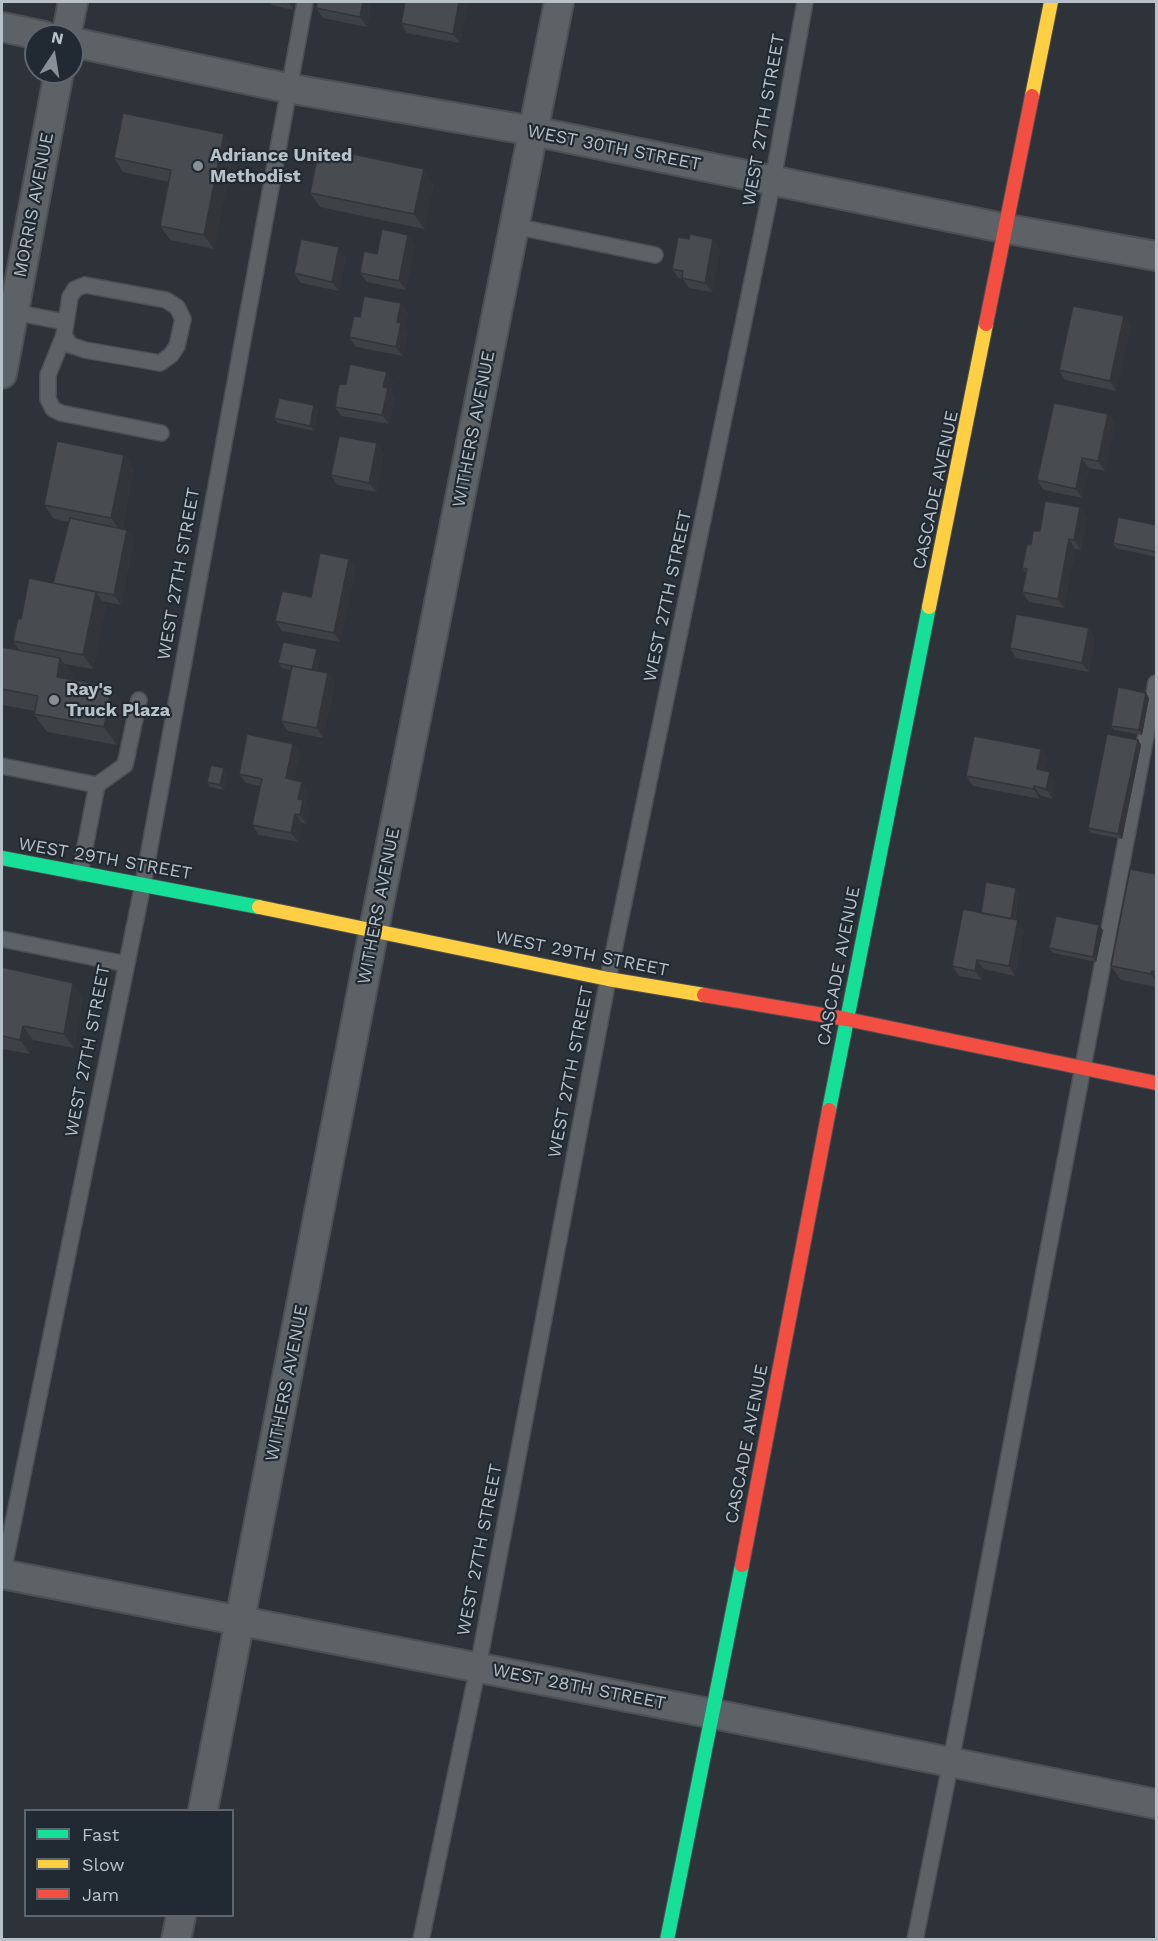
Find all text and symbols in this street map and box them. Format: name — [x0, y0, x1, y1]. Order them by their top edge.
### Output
north arrow — [24, 24, 84, 84]
text: N — [50, 27, 65, 48]
street label: WEST 27TH STREET — [738, 32, 790, 208]
street label: WEST 30TH STREET — [525, 121, 703, 175]
street label: MORRIS AVENUE — [9, 131, 59, 279]
place label: Adriance United Methodist — [210, 145, 352, 188]
marker: Adriance United Methodist — [191, 159, 205, 173]
street label: WITHERS AVENUE — [448, 349, 500, 509]
street label: CASCADE AVENUE — [909, 409, 963, 571]
street label: WEST 27TH STREET — [153, 486, 205, 662]
street label: WEST 27TH STREET — [639, 508, 697, 684]
place label: Ray's Truck Plaza — [66, 679, 170, 722]
marker: Ray's Truck Plaza — [47, 693, 61, 707]
street label: WITHERS AVENUE — [353, 826, 405, 986]
street label: WEST 29TH STREET — [16, 833, 194, 885]
street label: CASCADE AVENUE — [813, 885, 865, 1047]
street label: WEST 29TH STREET — [494, 927, 670, 981]
street label: WEST 27TH STREET — [61, 963, 115, 1139]
street label: WEST 27TH STREET — [544, 984, 598, 1160]
street label: WITHERS AVENUE — [261, 1303, 313, 1463]
street label: CASCADE AVENUE — [721, 1363, 773, 1525]
street label: WEST 27TH STREET — [453, 1462, 507, 1638]
street label: WEST 28TH STREET — [490, 1660, 668, 1714]
legend — [24, 1809, 234, 1917]
text: Fast — [82, 1824, 119, 1845]
text: Slow — [82, 1854, 125, 1875]
text: Jam — [82, 1884, 119, 1905]

